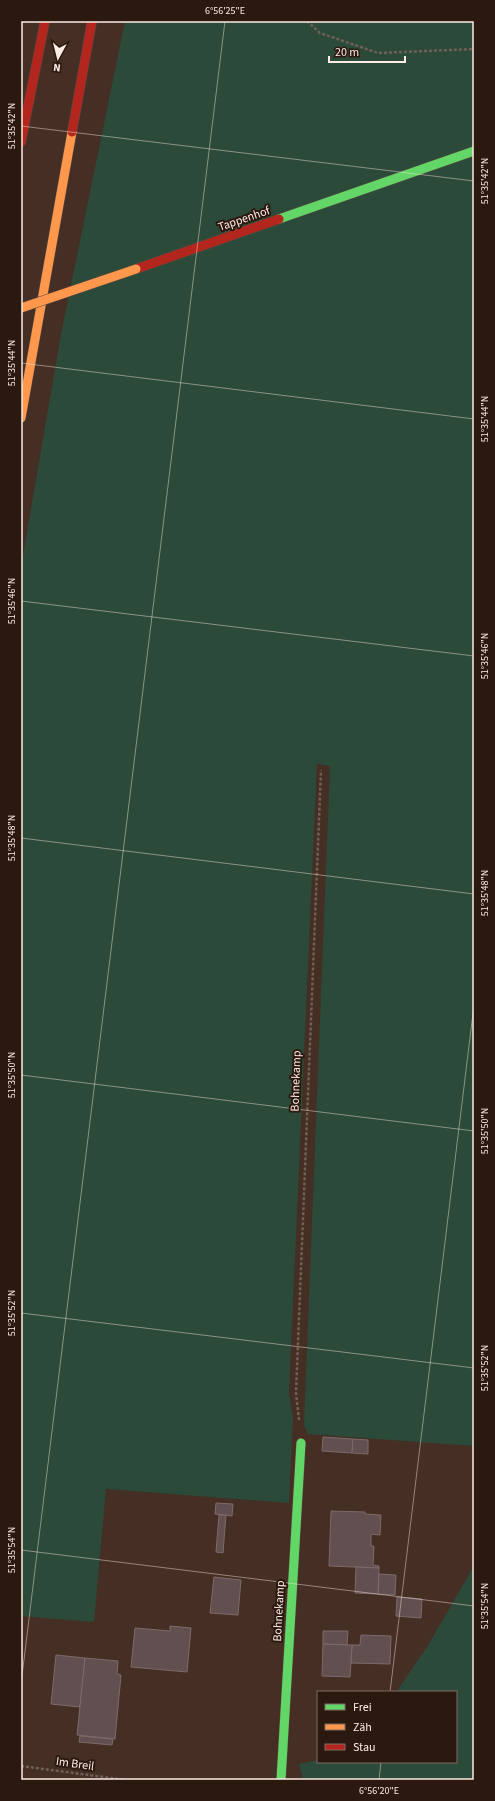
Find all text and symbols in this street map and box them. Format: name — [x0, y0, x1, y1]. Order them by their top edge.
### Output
text: 6°56'25"E — [205, 4, 245, 18]
north arrow — [38, 38, 78, 78]
scale bar — [329, 38, 405, 64]
text: 20 m — [335, 44, 359, 61]
text: N — [52, 60, 61, 75]
text: 51°35'42"N — [5, 103, 19, 149]
text: 51°35'42"N — [478, 158, 492, 204]
street label: Tappenhof — [216, 202, 273, 236]
text: 51°35'44"N — [5, 340, 19, 386]
text: 51°35'44"N — [478, 396, 492, 442]
text: 51°35'46"N — [5, 578, 19, 624]
text: 51°35'46"N — [478, 633, 492, 679]
text: 51°35'48"N — [5, 815, 19, 861]
text: 51°35'48"N — [478, 870, 492, 916]
street label: Bohnekamp — [286, 1050, 306, 1112]
text: 51°35'50"N — [5, 1052, 19, 1098]
text: 51°35'50"N — [478, 1108, 492, 1154]
text: 51°35'52"N — [5, 1290, 19, 1336]
text: 51°35'52"N — [478, 1345, 492, 1391]
text: 51°35'54"N — [5, 1527, 19, 1573]
street label: Bohnekamp — [269, 1580, 289, 1642]
text: 51°35'54"N — [478, 1583, 492, 1629]
legend — [317, 1691, 457, 1763]
text: Frei — [353, 1699, 372, 1716]
text: Zäh — [353, 1719, 372, 1736]
text: Stau — [353, 1739, 376, 1756]
street label: Im Breil — [55, 1753, 95, 1775]
text: 6°56'20"E — [359, 1784, 399, 1798]

